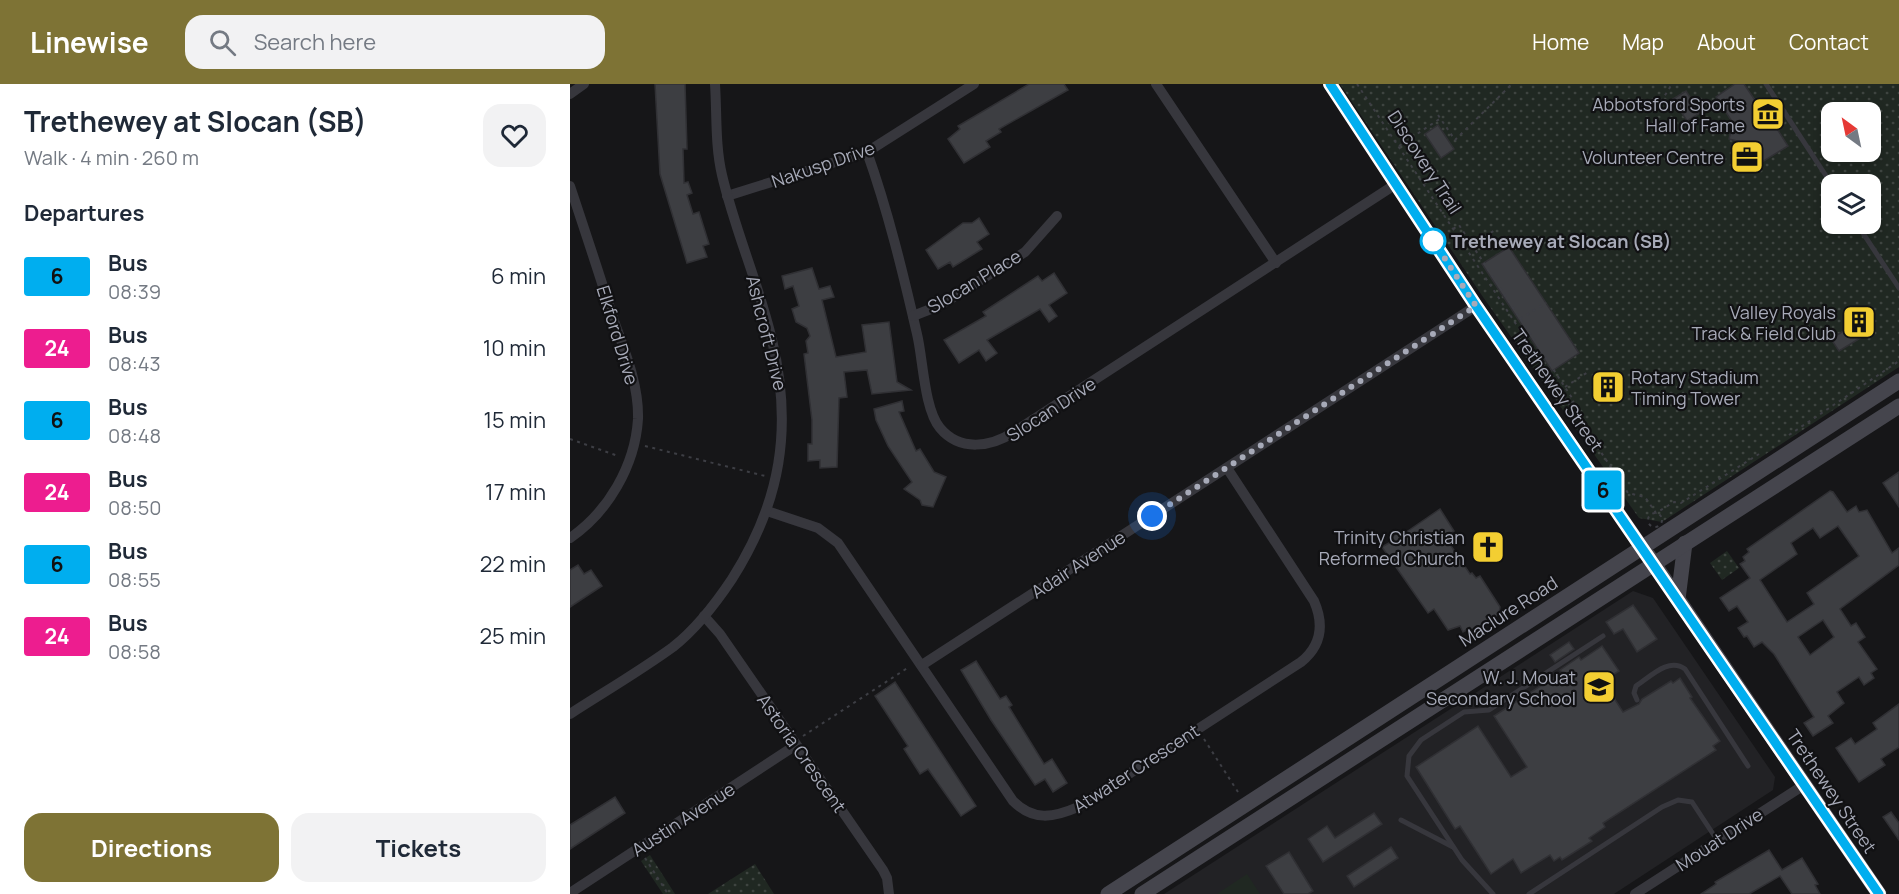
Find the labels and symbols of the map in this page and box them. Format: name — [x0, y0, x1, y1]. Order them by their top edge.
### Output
place label: Abbotsford Sports Hall of Fame — [1592, 92, 1745, 137]
museum icon: Abbotsford Sports Hall of Fame — [1750, 96, 1786, 132]
north arrow — [1821, 102, 1881, 162]
street label: Discovery Trail — [1383, 106, 1467, 218]
street label: Nakusp Drive — [768, 135, 878, 193]
office icon: Volunteer Centre — [1729, 139, 1765, 175]
place label: Volunteer Centre — [1582, 145, 1724, 169]
marker: Trethewey at Slocan (SB) — [1420, 228, 1446, 254]
place label: Trethewey at Slocan (SB) — [1451, 229, 1671, 253]
street label: Slocan Place — [923, 244, 1025, 318]
street label: Ashcroft Drive — [741, 273, 793, 393]
street label: Elkford Drive — [592, 282, 644, 388]
place label: Valley Royals Track & Field Club — [1692, 300, 1836, 345]
building icon: Valley Royals Track & Field Club — [1841, 304, 1877, 340]
street label: Trethewey Street — [1507, 324, 1609, 456]
place label: Rotary Stadium Timing Tower — [1631, 365, 1759, 410]
building icon: Rotary Stadium Timing Tower — [1590, 369, 1626, 405]
street label: Slocan Drive — [1002, 371, 1100, 447]
line badge: 6 — [1584, 470, 1622, 510]
your location — [1137, 501, 1167, 531]
street label: Adair Avenue — [1026, 525, 1130, 603]
place label: Trinity Christian Reformed Church — [1319, 525, 1465, 570]
church icon: Trinity Christian Reformed Church — [1470, 529, 1506, 565]
street label: Maclure Road — [1454, 570, 1562, 652]
place label: W. J. Mouat Secondary School — [1426, 665, 1576, 710]
school or university icon: W. J. Mouat Secondary School — [1581, 669, 1617, 705]
street label: Astoria Crescent — [752, 689, 852, 817]
street label: Atwater Crescent — [1068, 718, 1204, 818]
street label: Trethewey Street — [1782, 724, 1882, 858]
street label: Austin Avenue — [627, 777, 739, 861]
street label: Mouat Drive — [1671, 802, 1767, 876]

